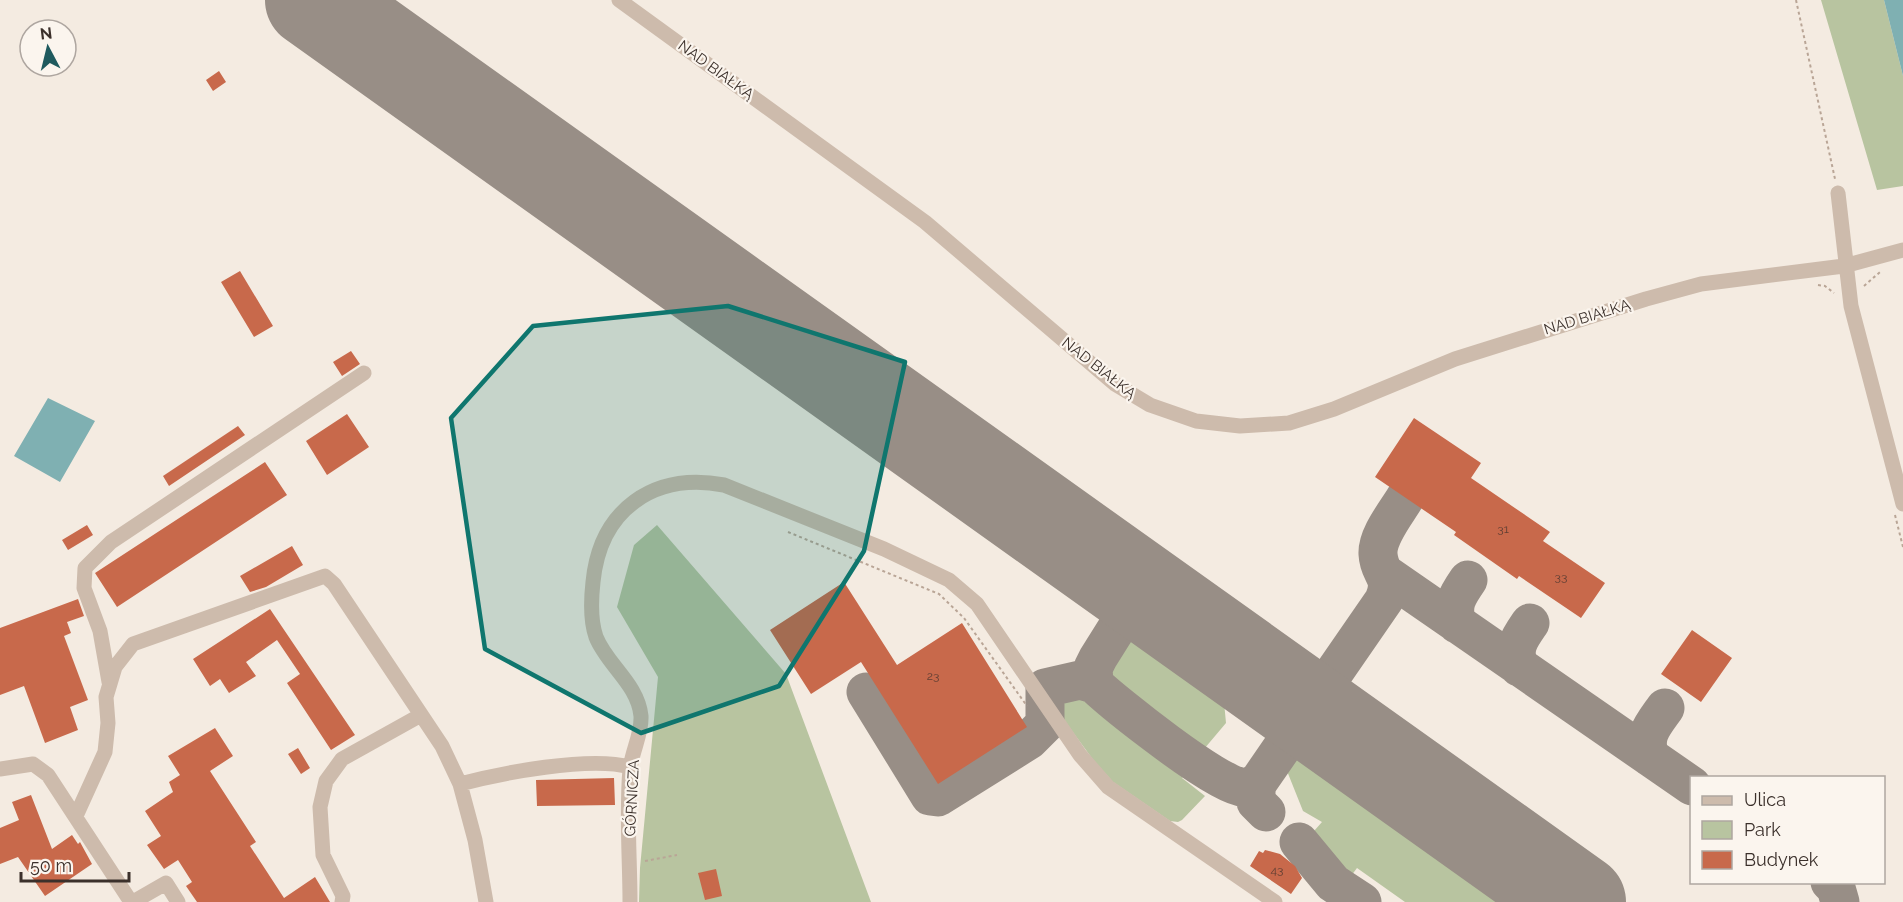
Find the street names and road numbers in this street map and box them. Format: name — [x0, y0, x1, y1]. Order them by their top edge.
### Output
street label: NAD BIAŁKĄ — [675, 37, 757, 103]
street label: NAD BIAŁKĄ — [1542, 295, 1632, 339]
street label: NAD BIAŁKĄ — [1058, 333, 1140, 403]
street label: GÓRNICZA — [621, 759, 643, 837]

